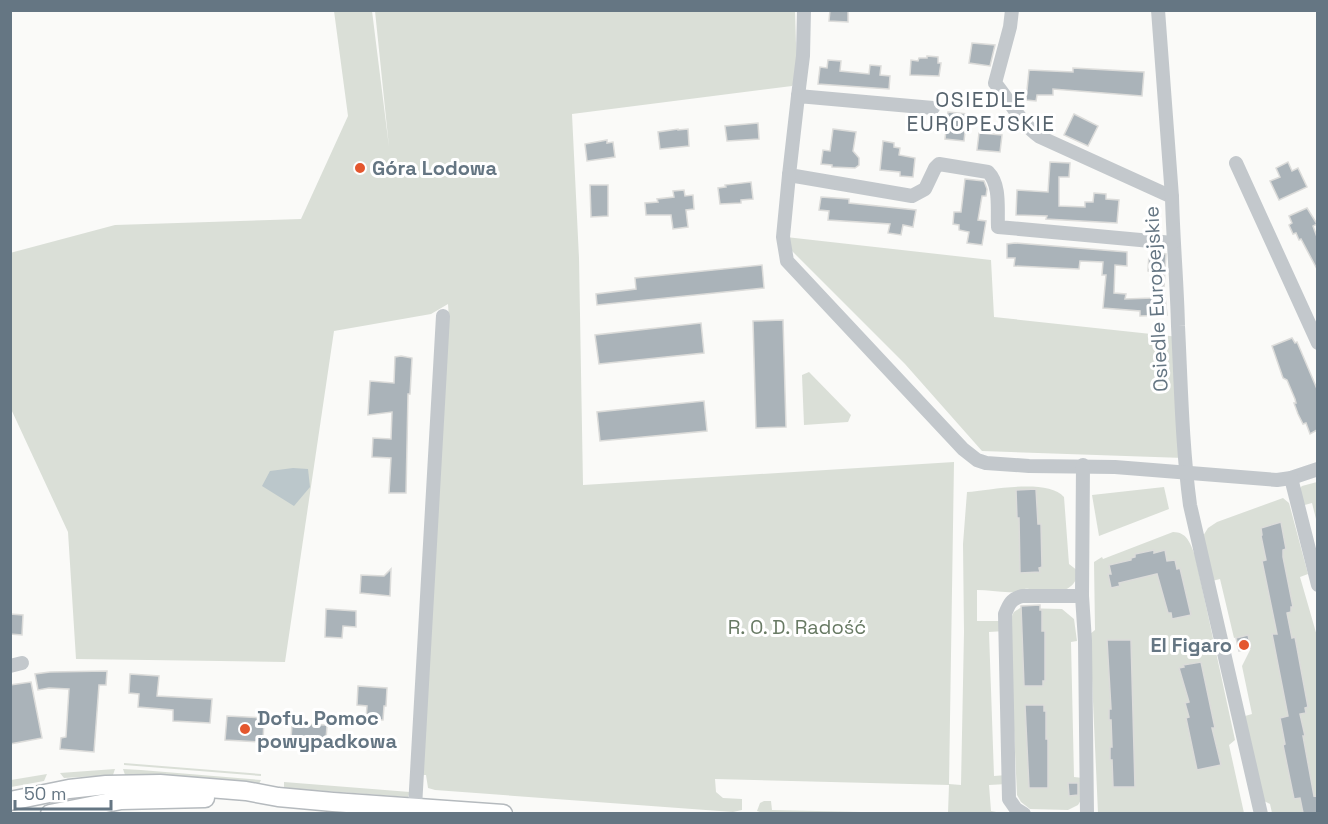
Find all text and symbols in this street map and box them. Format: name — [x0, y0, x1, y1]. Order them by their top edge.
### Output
district label: OSIEDLE EUROPEJSKIE — [906, 86, 1056, 137]
place label: Góra Lodowa — [372, 155, 498, 181]
marker: Góra Lodowa — [353, 161, 367, 175]
street label: Osiedle Europejskie — [1138, 205, 1174, 393]
park label: R. O. D. Radość — [728, 614, 866, 640]
place label: El Figaro — [1150, 632, 1232, 658]
marker: El Figaro — [1237, 638, 1251, 652]
place label: Dofu. Pomoc powypadkowa — [257, 705, 397, 754]
marker: Dofu. Pomoc powypadkowa — [238, 722, 252, 736]
scale bar — [15, 773, 111, 811]
text: 50 m — [24, 782, 66, 805]

